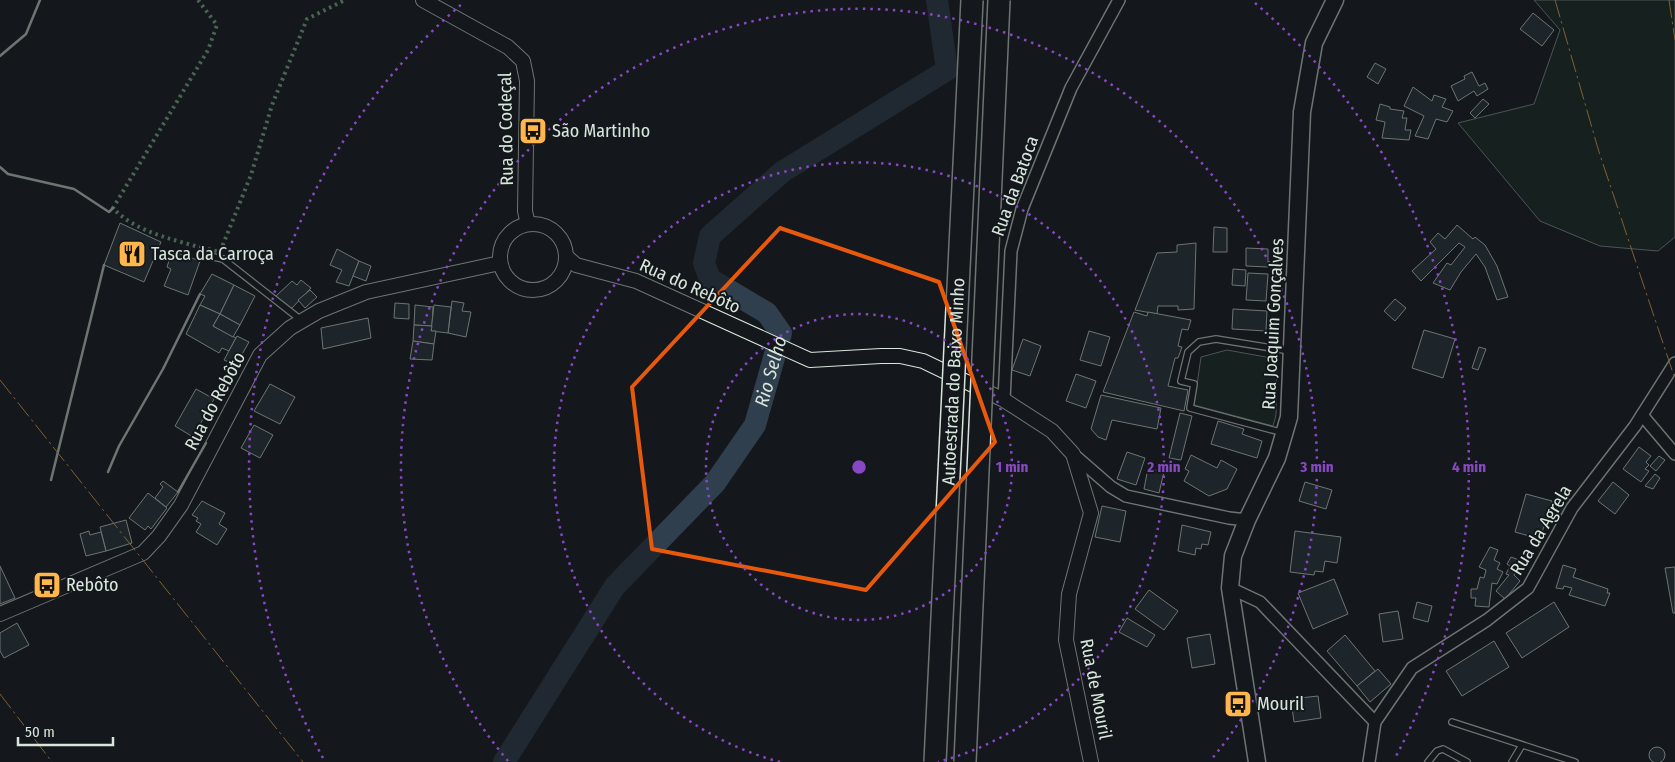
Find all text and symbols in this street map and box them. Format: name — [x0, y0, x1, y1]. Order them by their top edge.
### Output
street label: Rua do Codeçal — [494, 72, 518, 186]
bus stop icon: São Martinho — [518, 116, 548, 146]
place label: São Martinho — [552, 120, 650, 142]
street label: Rua da Batoca — [987, 133, 1043, 239]
street label: Rua Joaquim Gonçalves — [1258, 237, 1288, 410]
restaurant icon: Tasca da Carroça — [117, 239, 147, 269]
place label: Tasca da Carroça — [151, 243, 274, 265]
street label: Rua do Rebôto — [636, 254, 744, 318]
street label: Autoestrada do Baixo Minho — [937, 277, 969, 486]
water label: Rio Selho — [749, 333, 791, 409]
street label: Rua do Rebôto — [180, 348, 250, 454]
centre of rings — [850, 458, 868, 476]
text: 1 min — [996, 458, 1028, 476]
text: 2 min — [1146, 458, 1181, 476]
text: 3 min — [1299, 458, 1334, 476]
text: 4 min — [1452, 458, 1486, 476]
street label: Rua da Agrela — [1506, 481, 1577, 579]
bus stop icon: Rebôto — [32, 570, 62, 600]
place label: Rebôto — [66, 574, 119, 596]
street label: Rua de Mouril — [1075, 637, 1117, 742]
bus stop icon: Mouril — [1223, 689, 1253, 719]
place label: Mouril — [1257, 693, 1304, 715]
scale bar — [18, 714, 112, 746]
text: 50 m — [25, 723, 55, 741]

